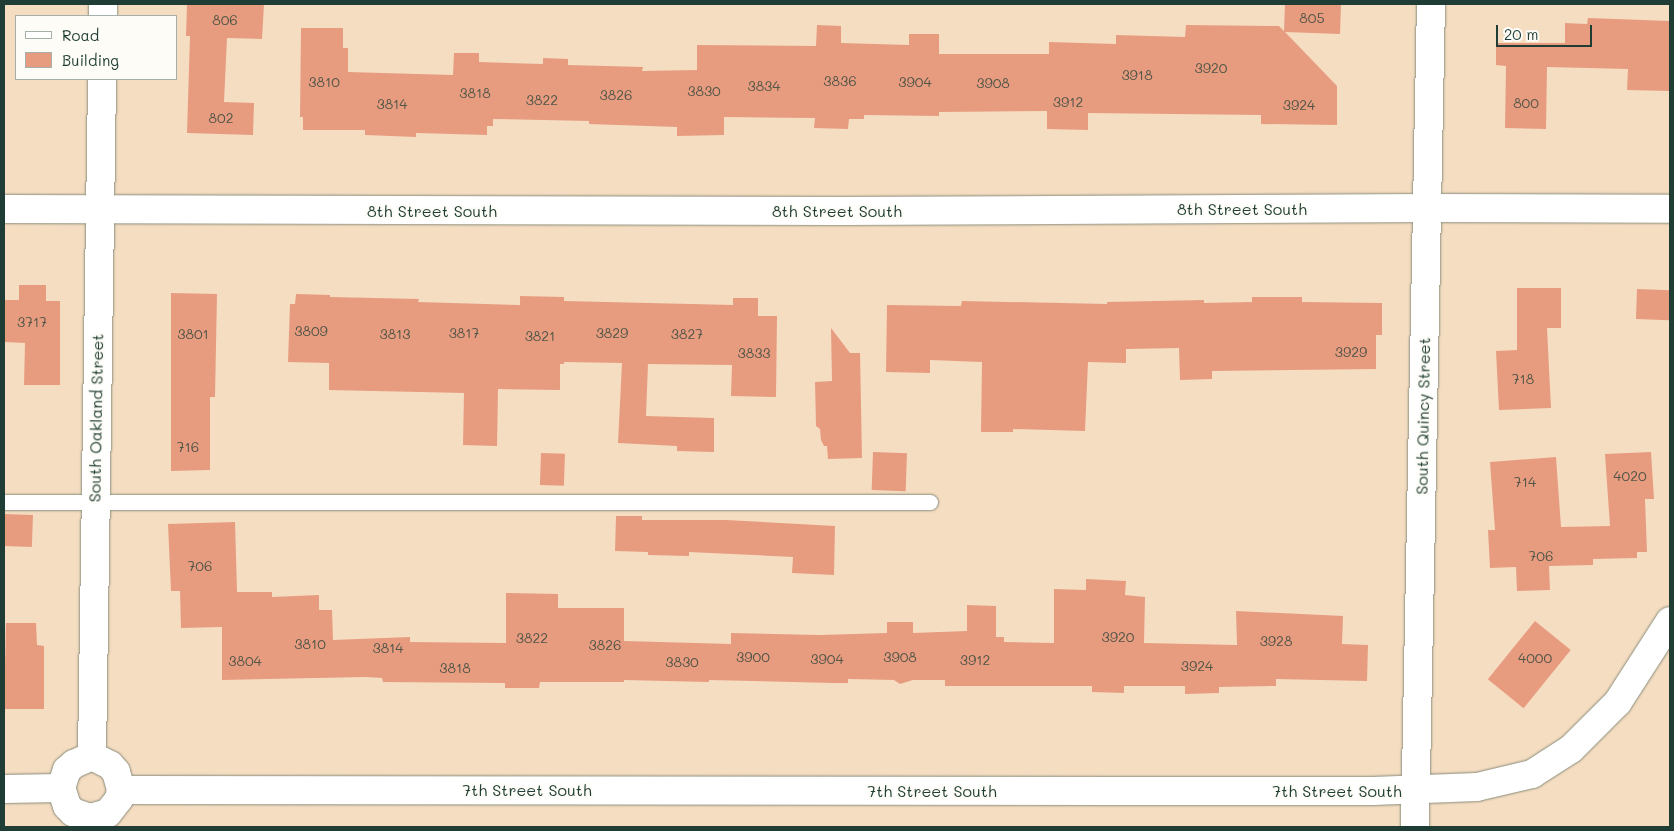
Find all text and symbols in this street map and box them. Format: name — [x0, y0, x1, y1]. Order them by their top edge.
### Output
house number: 805 — [1299, 10, 1325, 26]
house number: 806 — [212, 12, 238, 28]
legend — [15, 15, 178, 80]
scale bar — [1499, 15, 1595, 47]
text: 20 m — [1504, 24, 1538, 44]
text: Road — [62, 25, 99, 45]
text: Building — [62, 50, 119, 70]
house number: 3920 — [1195, 60, 1227, 76]
house number: 3918 — [1121, 67, 1153, 83]
house number: 3836 — [823, 73, 857, 89]
house number: 3810 — [308, 74, 340, 90]
house number: 3904 — [898, 74, 932, 90]
house number: 3908 — [976, 75, 1010, 91]
house number: 3834 — [747, 78, 781, 94]
house number: 3830 — [687, 83, 721, 99]
house number: 3818 — [459, 85, 491, 101]
house number: 3826 — [600, 87, 632, 103]
house number: 3822 — [526, 92, 558, 108]
house number: 3912 — [1053, 94, 1083, 110]
house number: 800 — [1513, 95, 1539, 111]
house number: 3814 — [376, 96, 408, 112]
house number: 3924 — [1283, 97, 1315, 113]
house number: 802 — [209, 110, 233, 126]
street label: 8th Street South — [1177, 199, 1307, 219]
street label: 8th Street South — [367, 201, 497, 221]
street label: 8th Street South — [772, 201, 902, 221]
house number: 3717 — [17, 314, 47, 330]
house number: 3809 — [294, 323, 328, 339]
house number: 3817 — [449, 325, 479, 341]
house number: 3829 — [596, 325, 628, 341]
house number: 3801 — [177, 326, 209, 342]
house number: 3813 — [379, 326, 411, 342]
house number: 3827 — [671, 326, 703, 342]
house number: 3821 — [525, 328, 555, 344]
street label: South Oakland Street — [85, 334, 107, 502]
street label: South Quincy Street — [1412, 337, 1434, 495]
house number: 3929 — [1335, 344, 1367, 360]
house number: 3833 — [737, 345, 771, 361]
house number: 718 — [1512, 371, 1534, 387]
house number: 716 — [177, 439, 199, 455]
house number: 4020 — [1613, 468, 1647, 484]
house number: 714 — [1514, 474, 1536, 490]
house number: 706 — [1529, 548, 1553, 564]
house number: 706 — [188, 558, 212, 574]
house number: 3920 — [1102, 629, 1134, 645]
house number: 3822 — [516, 630, 548, 646]
house number: 3928 — [1260, 633, 1292, 649]
house number: 3810 — [294, 636, 326, 652]
house number: 3826 — [589, 637, 621, 653]
house number: 3814 — [372, 640, 404, 656]
house number: 3900 — [736, 649, 770, 665]
house number: 3908 — [883, 649, 917, 665]
house number: 4000 — [1518, 650, 1552, 666]
house number: 3904 — [810, 651, 844, 667]
house number: 3912 — [960, 652, 990, 668]
house number: 3804 — [228, 653, 262, 669]
house number: 3830 — [665, 654, 699, 670]
house number: 3924 — [1181, 658, 1213, 674]
house number: 3818 — [439, 660, 471, 676]
street label: 7th Street South — [462, 780, 592, 800]
street label: 7th Street South — [867, 781, 997, 801]
street label: 7th Street South — [1272, 781, 1402, 801]

